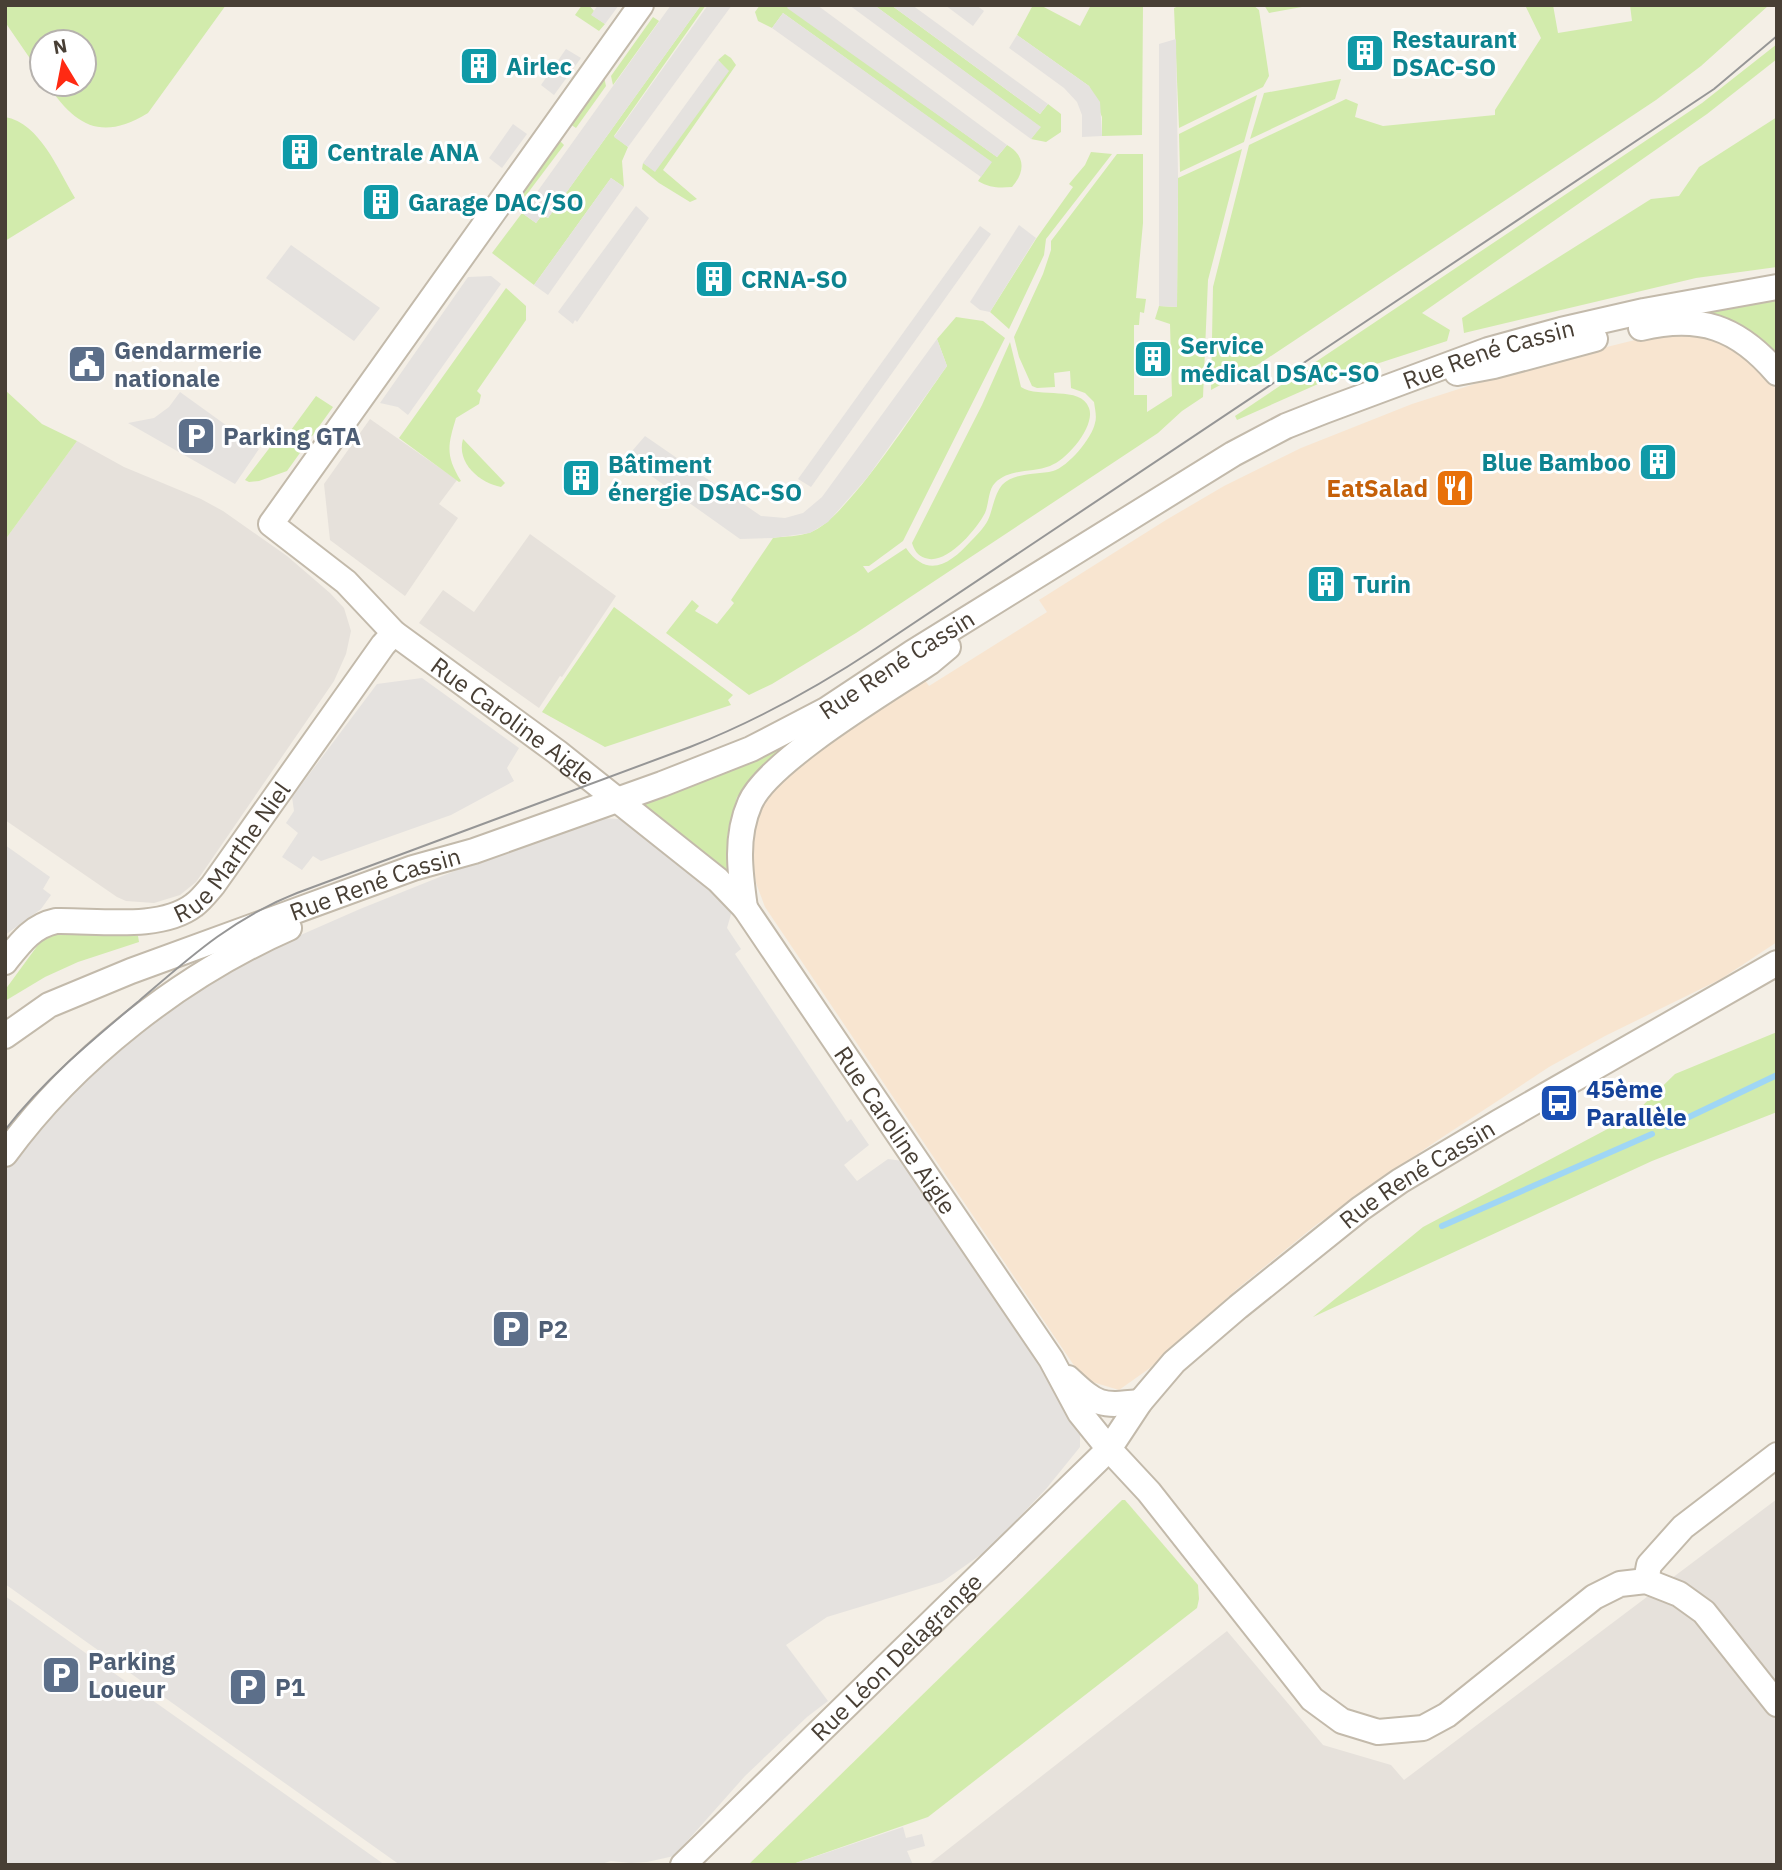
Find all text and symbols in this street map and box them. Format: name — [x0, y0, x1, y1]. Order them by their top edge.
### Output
place label: Restaurant DSAC-SO — [1392, 23, 1517, 83]
north arrow — [28, 28, 98, 98]
building icon: Restaurant DSAC-SO — [1344, 32, 1386, 74]
text: N — [51, 33, 69, 59]
building icon: Airlec — [458, 45, 500, 87]
place label: Airlec — [506, 50, 572, 82]
building icon: Centrale ANA — [279, 131, 321, 173]
place label: Centrale ANA — [327, 136, 479, 168]
building icon: Garage DAC/SO — [360, 181, 402, 223]
place label: Garage DAC/SO — [408, 186, 584, 218]
building icon: CRNA-SO — [693, 258, 735, 300]
place label: CRNA-SO — [741, 263, 848, 295]
street label: Rue René Cassin — [1398, 311, 1578, 396]
place label: Service médical DSAC-SO — [1180, 329, 1380, 389]
place label: Gendarmerie nationale — [114, 334, 262, 394]
building icon: Service médical DSAC-SO — [1132, 338, 1174, 380]
public building icon: Gendarmerie nationale — [66, 343, 108, 385]
parking icon: Parking GTA — [175, 415, 217, 457]
place label: Parking GTA — [223, 420, 361, 452]
building icon: Blue Bamboo — [1637, 441, 1679, 483]
place label: Blue Bamboo — [1481, 446, 1631, 478]
place label: Bâtiment énergie DSAC-SO — [608, 448, 802, 508]
building icon: Bâtiment énergie DSAC-SO — [560, 457, 602, 499]
restaurant icon: EatSalad — [1434, 467, 1476, 509]
place label: EatSalad — [1327, 472, 1428, 504]
building icon: Turin — [1305, 563, 1347, 605]
place label: Turin — [1353, 568, 1411, 600]
street label: Rue René Cassin — [813, 602, 980, 726]
street label: Rue Caroline Aigle — [425, 649, 602, 792]
street label: Rue Marthe Niel — [168, 775, 297, 930]
street label: Rue René Cassin — [285, 839, 464, 928]
street label: Rue Caroline Aigle — [827, 1040, 964, 1220]
place label: 45ème Parallèle — [1586, 1073, 1687, 1133]
bus stop icon: 45ème Parallèle — [1538, 1082, 1580, 1124]
street label: Rue René Cassin — [1332, 1112, 1501, 1236]
parking icon: P2 — [490, 1308, 532, 1350]
place label: P2 — [538, 1313, 568, 1345]
street label: Rue Léon Delagrange — [804, 1566, 989, 1748]
place label: Parking Loueur — [88, 1645, 176, 1705]
parking icon: Parking Loueur — [40, 1654, 82, 1696]
parking icon: P1 — [227, 1666, 269, 1708]
place label: P1 — [275, 1671, 305, 1703]

